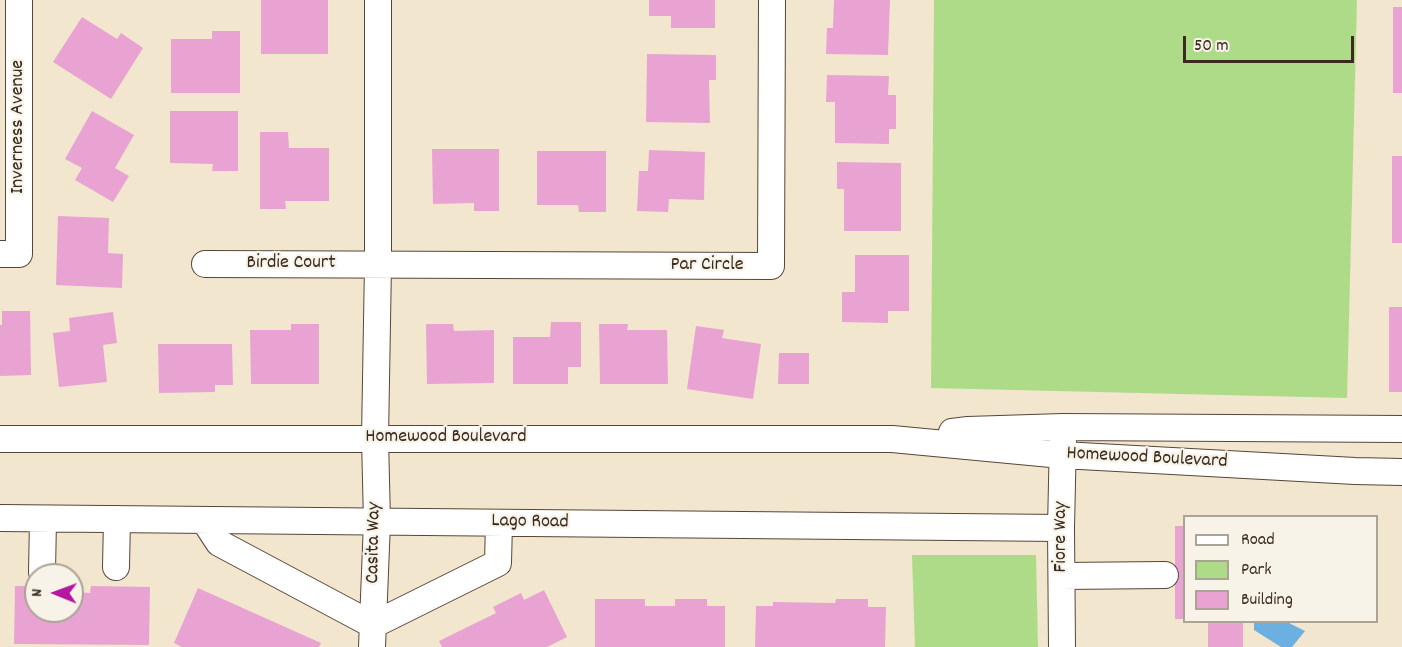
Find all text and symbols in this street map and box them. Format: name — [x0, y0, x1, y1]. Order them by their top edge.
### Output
scale bar — [1186, 24, 1357, 62]
text: 50 m — [1194, 34, 1229, 59]
street label: Inverness Avenue — [7, 60, 31, 194]
street label: Birdie Court — [246, 252, 336, 276]
street label: Par Circle — [670, 254, 744, 278]
street label: Homewood Boulevard — [365, 426, 527, 450]
street label: Homewood Boulevard — [1066, 443, 1228, 475]
street label: Fiore Way — [1050, 501, 1074, 573]
street label: Casita Way — [362, 502, 388, 584]
street label: Lago Road — [491, 510, 569, 536]
legend — [1183, 515, 1378, 623]
text: Road — [1241, 528, 1275, 553]
text: Park — [1241, 558, 1272, 583]
north arrow — [24, 563, 84, 623]
text: Building — [1241, 588, 1293, 613]
text: N — [26, 589, 49, 597]

